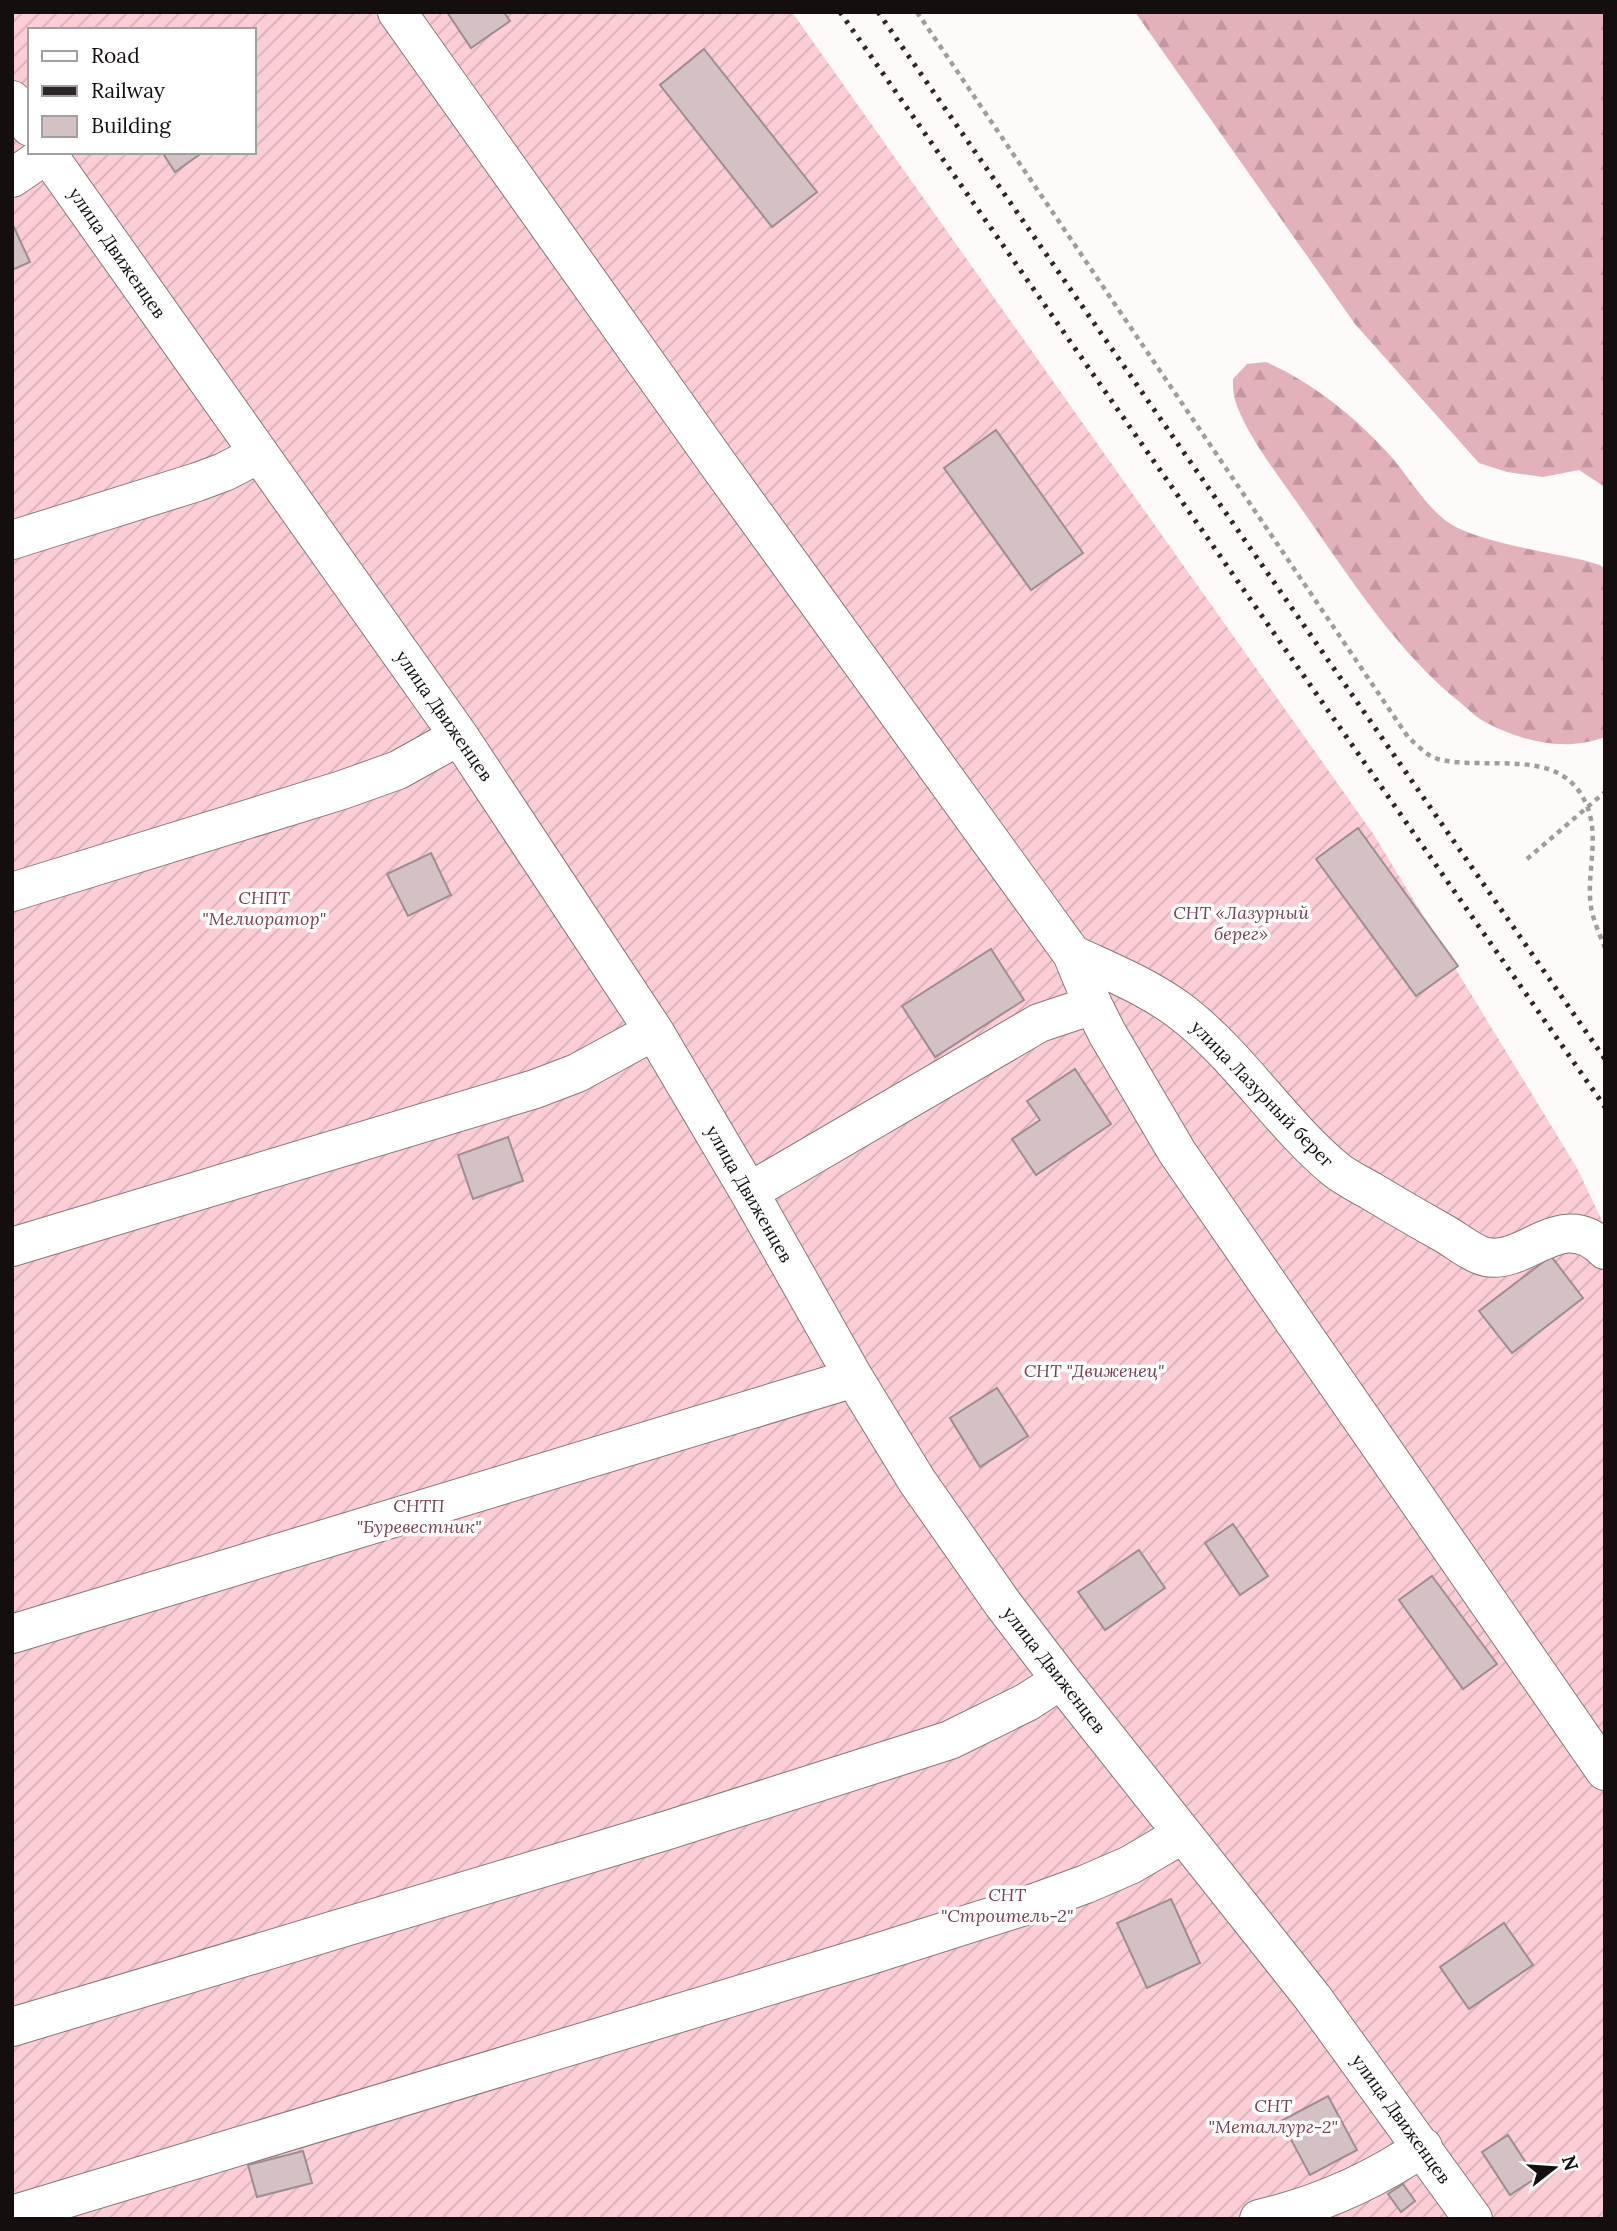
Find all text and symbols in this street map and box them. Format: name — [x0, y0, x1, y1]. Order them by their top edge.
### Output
legend — [28, 28, 256, 154]
text: Road — [91, 42, 140, 69]
text: Railway — [91, 77, 165, 104]
text: Building — [91, 112, 171, 139]
street label: улица Движенцев — [64, 183, 171, 323]
street label: улица Движенцев — [391, 646, 498, 786]
park label: СНПТ "Мелиоратор" — [202, 886, 326, 930]
park label: СНТ «Лазурный берег» — [1173, 901, 1309, 945]
street label: улица Лазурный берег — [1186, 1015, 1339, 1172]
street label: улица Движенцев — [701, 1121, 798, 1266]
park label: СНТ "Движенец" — [1024, 1359, 1164, 1382]
park label: СНТП "Буревестник" — [356, 1494, 482, 1538]
street label: улица Движенцев — [998, 1602, 1111, 1738]
park label: СНТ "Строитель-2" — [941, 1883, 1073, 1927]
street label: улица Движенцев — [1347, 2049, 1456, 2188]
park label: СНТ "Металлург-2" — [1208, 2094, 1338, 2138]
north arrow — [1519, 2133, 1589, 2203]
text: N — [1557, 2152, 1584, 2174]

